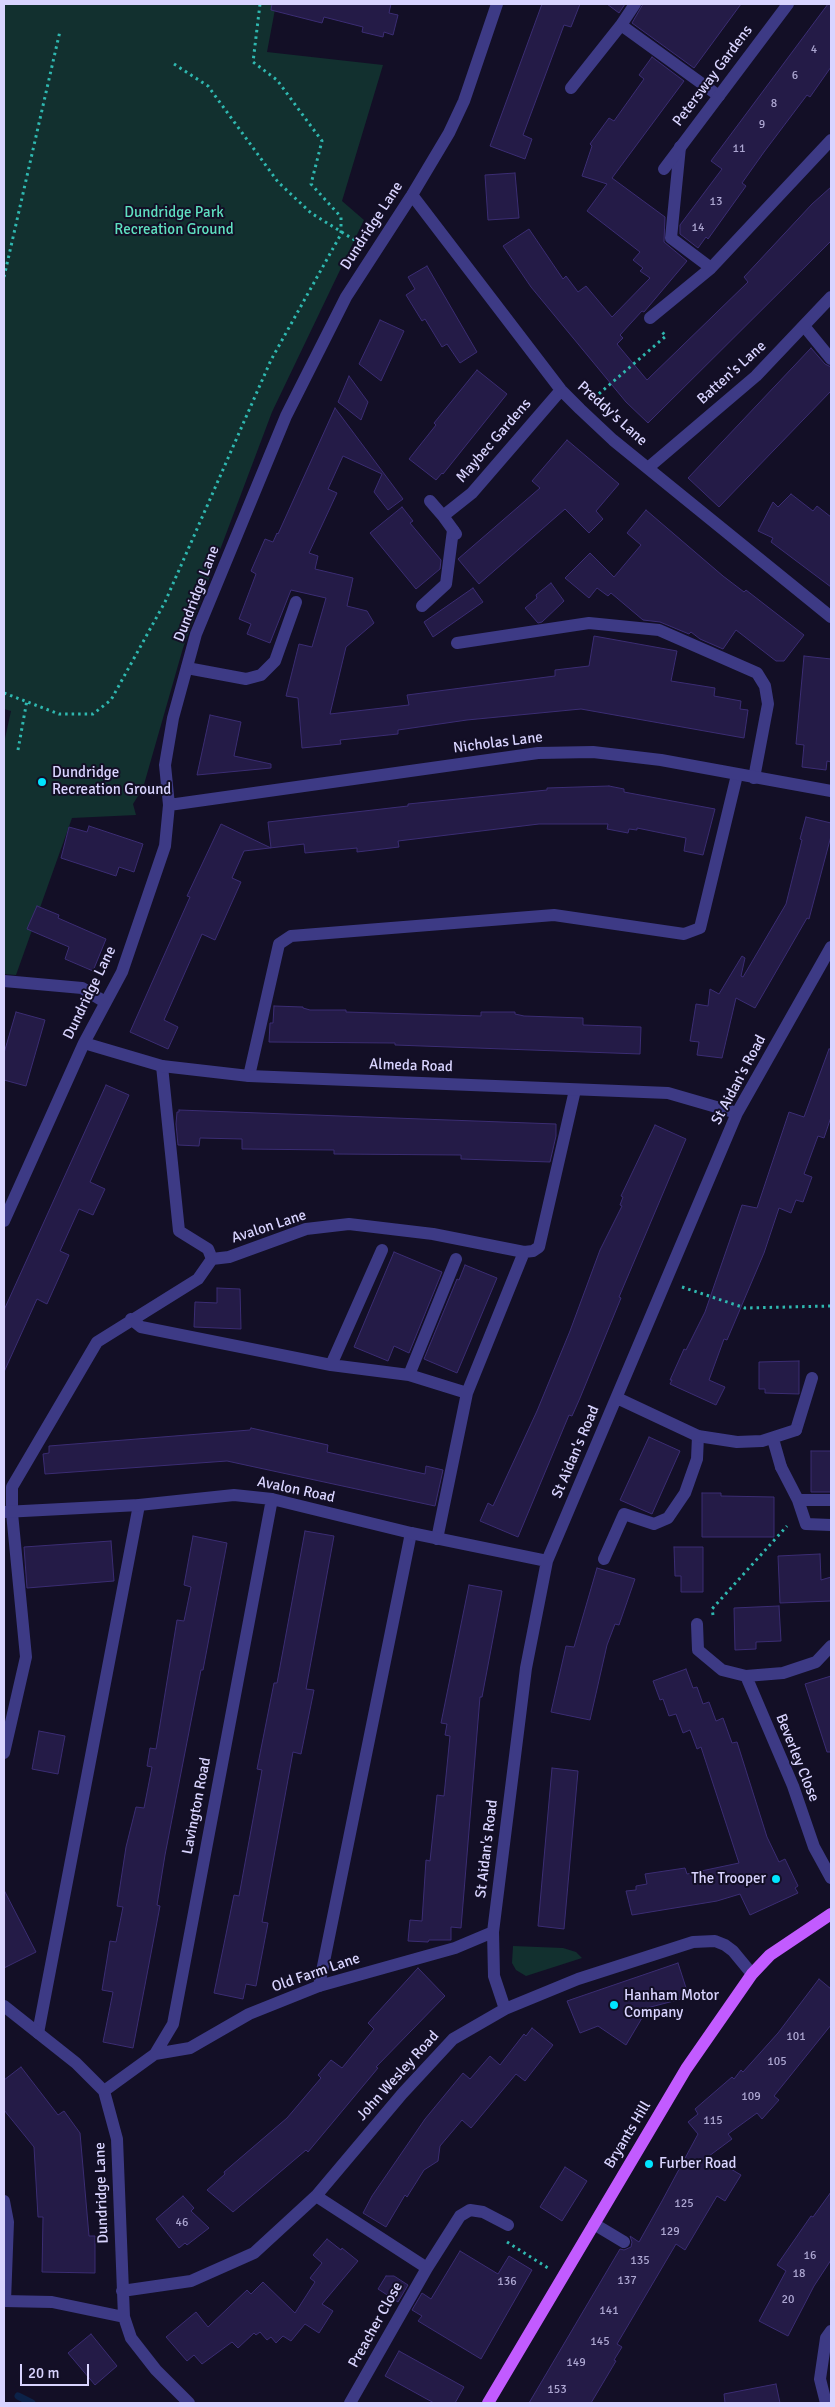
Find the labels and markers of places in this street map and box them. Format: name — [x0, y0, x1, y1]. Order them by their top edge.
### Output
place label: Dundridge Recreation Ground — [52, 764, 171, 799]
marker: Dundridge Recreation Ground — [36, 776, 48, 788]
place label: The Trooper — [691, 1870, 766, 1888]
marker: The Trooper — [770, 1873, 782, 1885]
place label: Hanham Motor Company — [624, 1987, 719, 2022]
marker: Hanham Motor Company — [608, 1999, 620, 2011]
place label: Furber Road — [659, 2155, 736, 2173]
marker: Furber Road — [643, 2158, 655, 2170]

